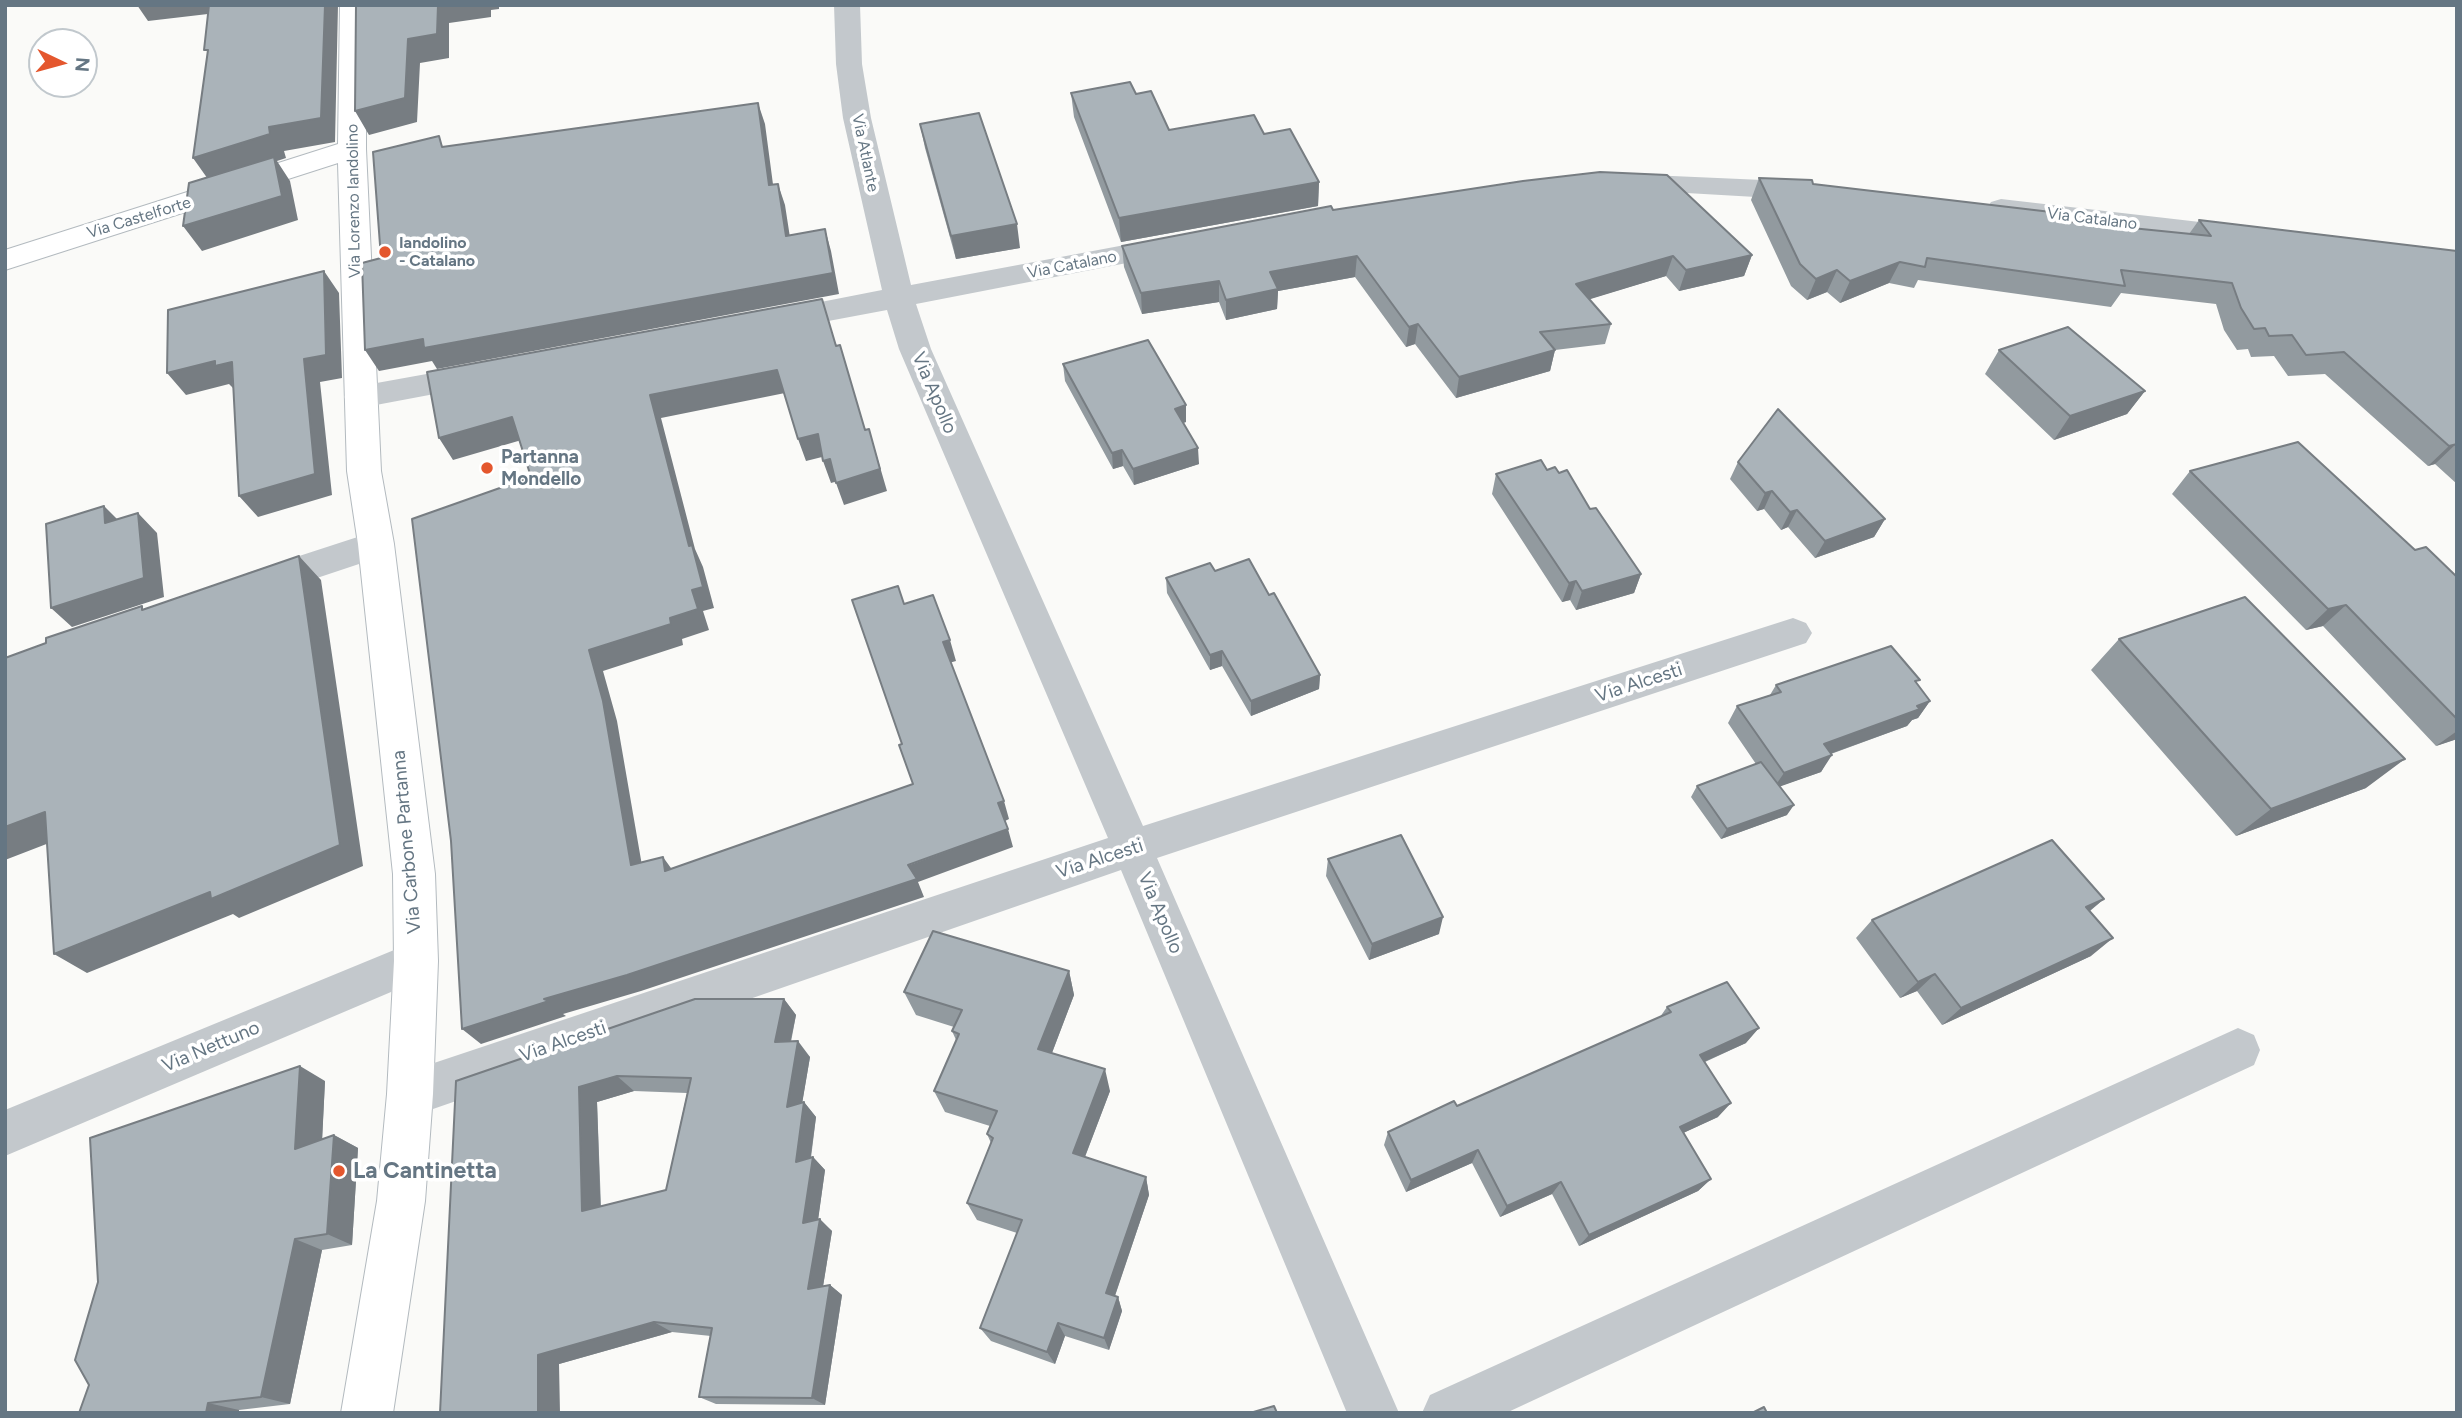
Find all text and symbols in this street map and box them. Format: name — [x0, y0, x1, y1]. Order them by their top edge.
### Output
north arrow — [28, 28, 98, 98]
text: N — [70, 56, 95, 73]
street label: Via Atlante — [847, 112, 883, 194]
street label: Via Lorenzo Iandolino — [343, 124, 365, 278]
street label: Via Castelforte — [85, 193, 193, 243]
street label: Via Catalano — [2046, 204, 2138, 234]
place label: Iandolino - Catalano — [399, 233, 475, 271]
marker: Iandolino - Catalano — [377, 244, 393, 260]
street label: Via Catalano — [1026, 247, 1118, 283]
street label: Via Apollo — [907, 349, 961, 437]
place label: Partanna Mondello — [501, 446, 581, 490]
marker: Partanna Mondello — [479, 460, 495, 476]
street label: Via Alcesti — [1593, 658, 1685, 708]
street label: Via Carbone Partanna — [388, 749, 426, 935]
street label: Via Alcesti — [1054, 834, 1146, 884]
street label: Via Apollo — [1133, 869, 1187, 957]
street label: Via Nettuno — [159, 1016, 263, 1078]
street label: Via Alcesti — [517, 1017, 609, 1067]
place label: La Cantinetta — [353, 1157, 497, 1185]
marker: La Cantinetta — [331, 1163, 347, 1179]

